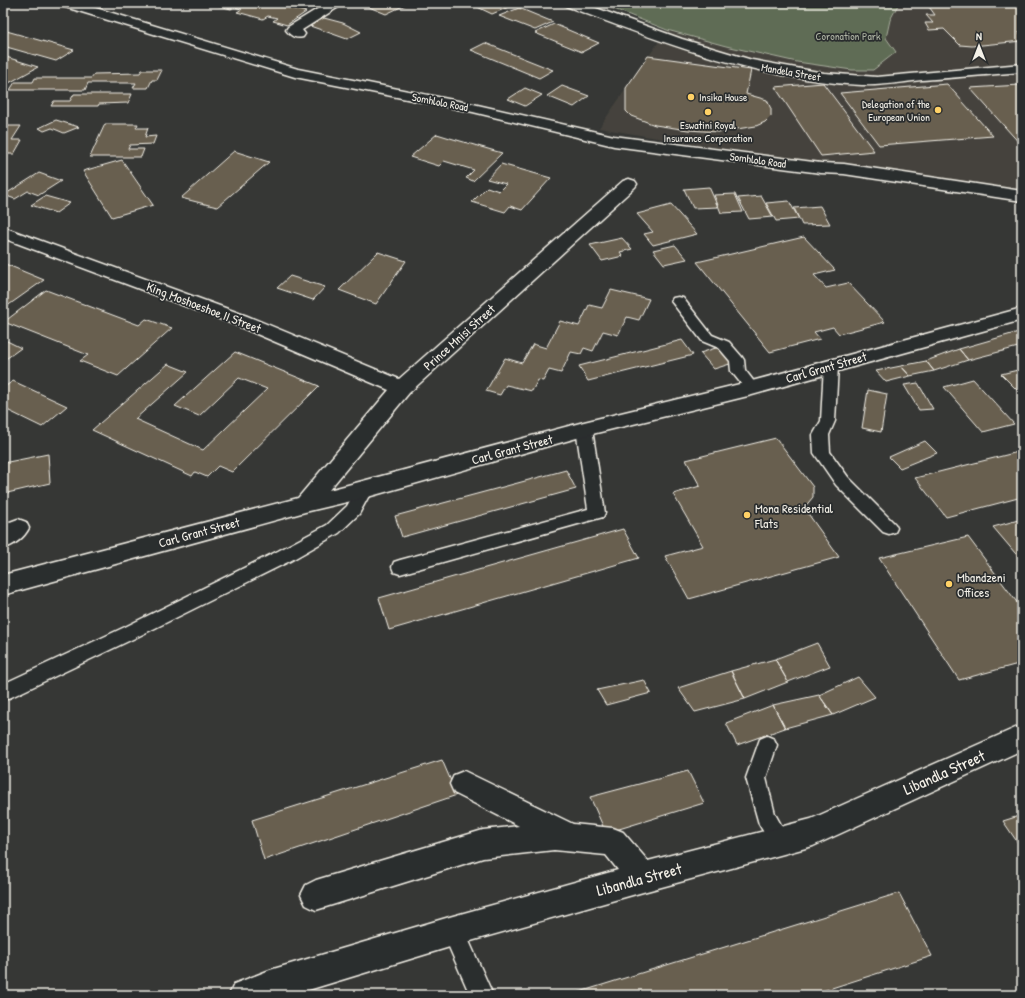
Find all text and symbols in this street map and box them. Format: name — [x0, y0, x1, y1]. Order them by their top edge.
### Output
north arrow — [959, 26, 999, 66]
park label: Coronation Park — [816, 29, 881, 43]
text: N — [976, 29, 982, 43]
street label: Mandela Street — [760, 60, 822, 84]
street label: Somhlolo Road — [411, 90, 470, 114]
place label: Insika House — [699, 90, 748, 104]
marker: Insika House — [686, 92, 696, 102]
place label: Delegation of the European Union — [862, 97, 931, 124]
marker: Delegation of the European Union — [933, 105, 943, 115]
marker: Eswatini Royal Insurance Corporation — [703, 107, 713, 117]
place label: Eswatini Royal Insurance Corporation — [664, 118, 752, 145]
street label: Somhlolo Road — [729, 149, 788, 171]
street label: King Moshoeshoe II Street — [144, 277, 264, 337]
street label: Prince Mnisi Street — [419, 300, 499, 374]
street label: Carl Grant Street — [783, 347, 869, 387]
street label: Carl Grant Street — [469, 429, 555, 469]
place label: Mona Residential Flats — [754, 499, 834, 532]
marker: Mona Residential Flats — [742, 510, 752, 520]
street label: Carl Grant Street — [156, 512, 242, 552]
place label: Mbandzeni Offices — [957, 568, 1006, 601]
marker: Mbandzeni Offices — [944, 579, 954, 589]
street label: Libandla Street — [900, 744, 989, 800]
street label: Libandla Street — [594, 857, 684, 901]

